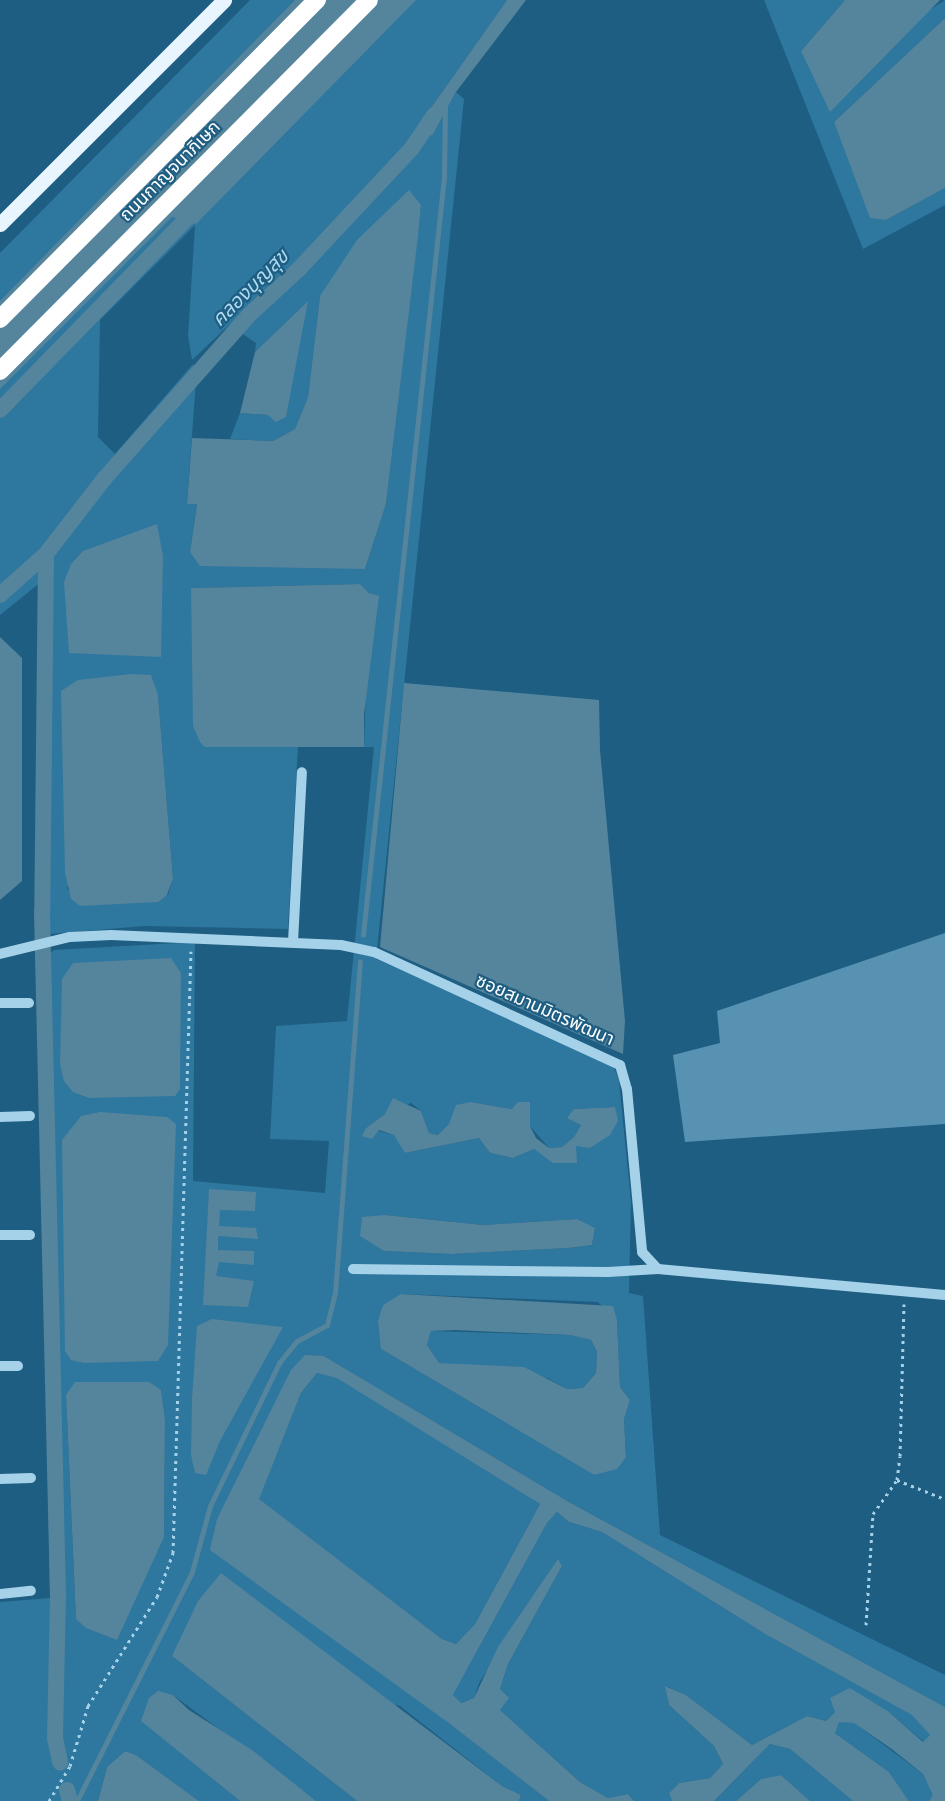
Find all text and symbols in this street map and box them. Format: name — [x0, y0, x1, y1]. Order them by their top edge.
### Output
street label: ถนนกาญจนาภิเษก — [115, 116, 225, 226]
water label: คลองบุญสุข — [207, 245, 293, 331]
street label: ซอยสมานมิตรพัฒนา — [472, 970, 618, 1050]

